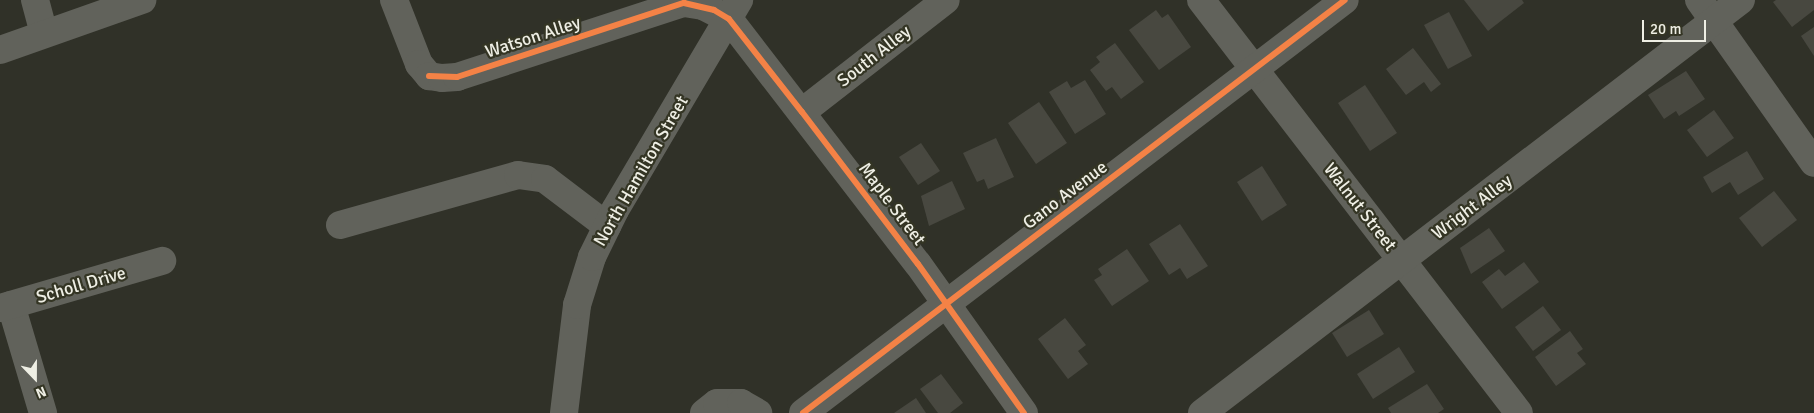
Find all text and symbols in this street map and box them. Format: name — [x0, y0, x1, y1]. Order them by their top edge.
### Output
scale bar — [1644, 10, 1708, 42]
street label: Watson Alley — [483, 11, 583, 63]
text: 20 m — [1650, 20, 1681, 38]
street label: South Alley — [833, 21, 915, 91]
street label: North Hamilton Street — [589, 92, 693, 250]
street label: Gano Avenue — [1019, 156, 1111, 234]
street label: Maple Street — [854, 158, 930, 250]
street label: Walnut Street — [1319, 159, 1401, 255]
street label: Wright Alley — [1428, 170, 1516, 244]
street label: Scholl Drive — [34, 262, 128, 308]
north arrow — [10, 353, 60, 403]
text: N — [33, 383, 49, 402]

